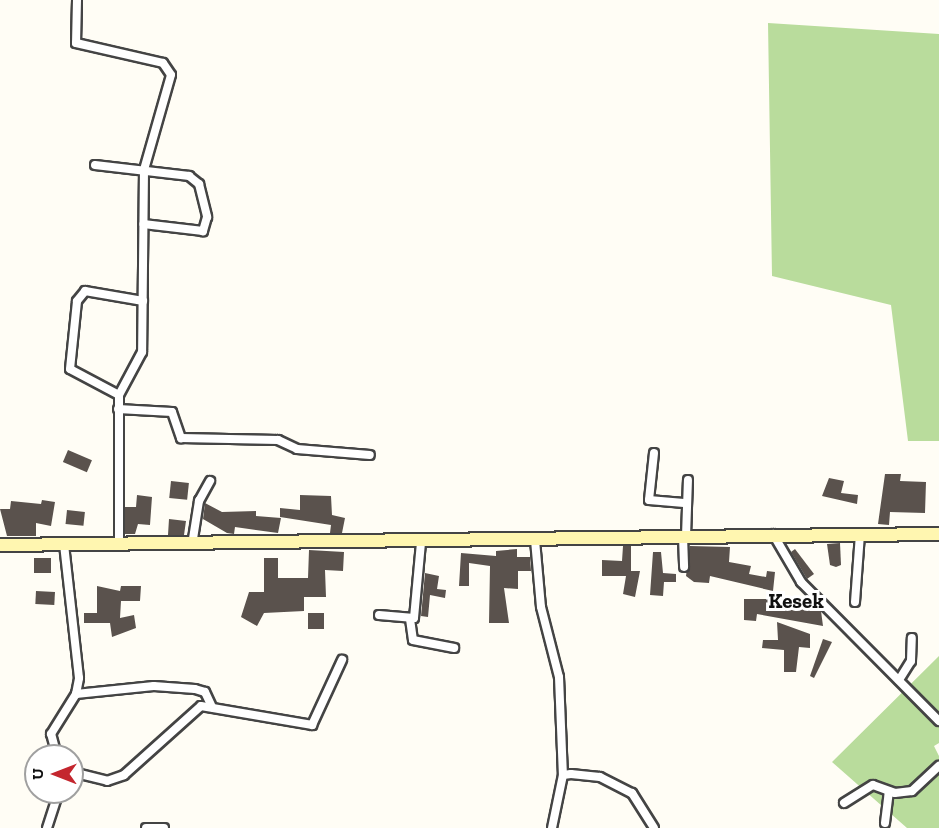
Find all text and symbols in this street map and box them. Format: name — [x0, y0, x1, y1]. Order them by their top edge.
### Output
district label: Kesek — [768, 588, 824, 614]
north arrow — [24, 744, 84, 804]
text: U — [28, 768, 47, 780]

